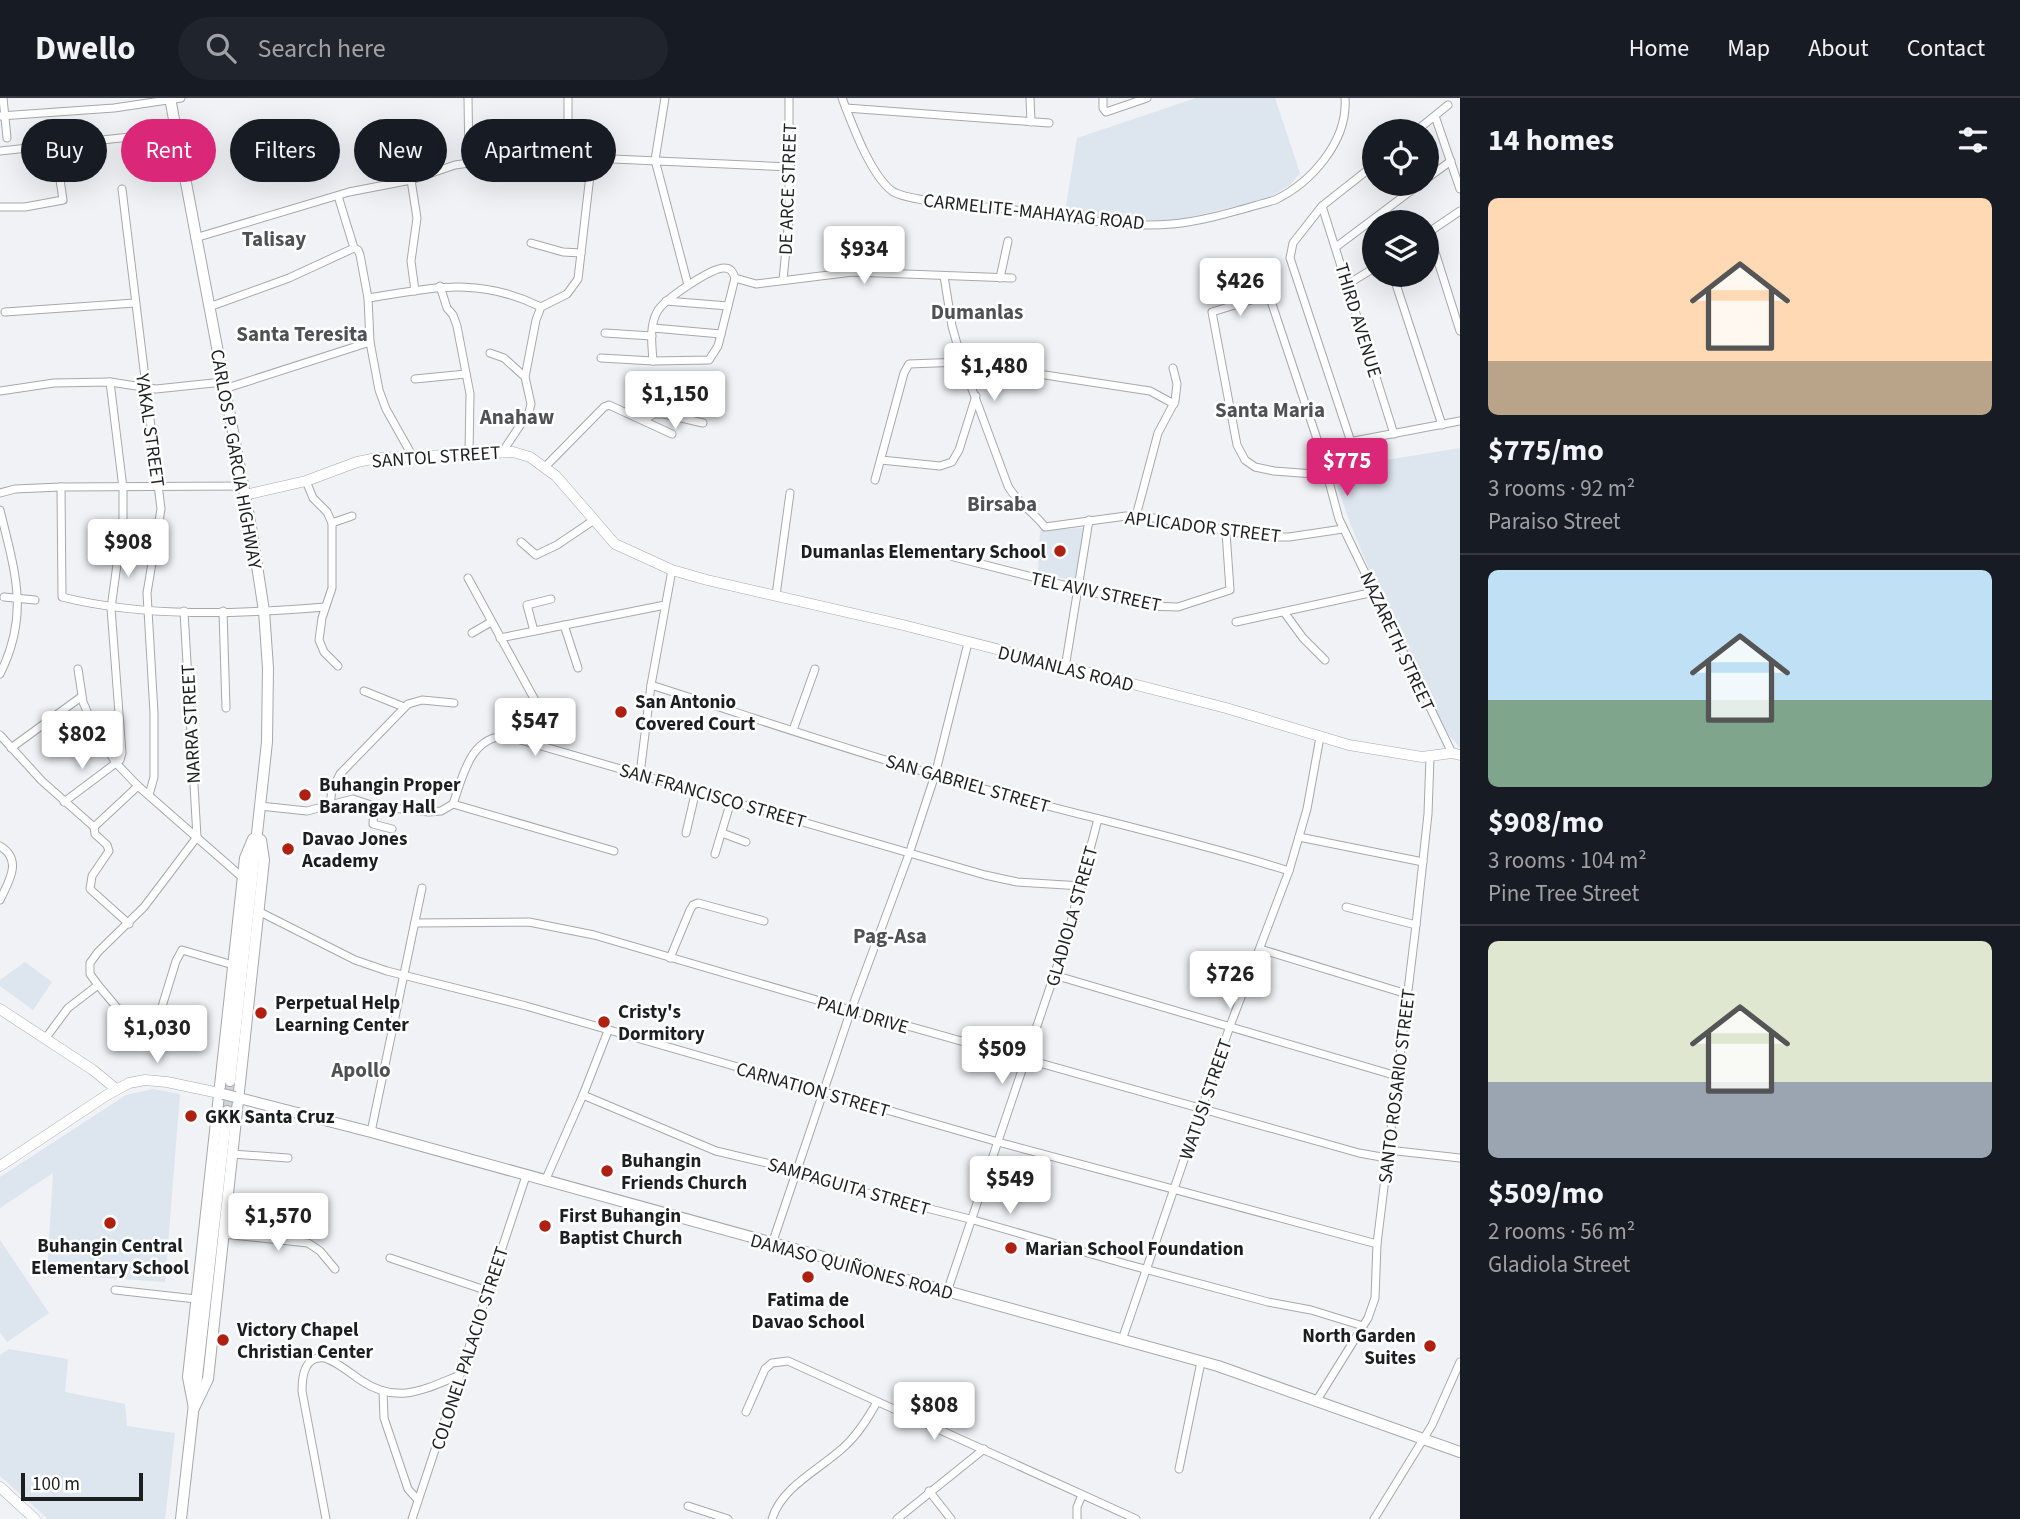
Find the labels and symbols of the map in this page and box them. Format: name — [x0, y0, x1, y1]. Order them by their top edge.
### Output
street label: DE ARCE STREET — [773, 122, 804, 256]
street label: CARMELITE-MAHAYAG ROAD — [922, 187, 1146, 238]
district label: Talisay — [242, 224, 306, 254]
pin: $934 — [823, 226, 905, 286]
pin: $426 — [1199, 258, 1281, 318]
street label: THIRD AVENUE — [1327, 260, 1388, 381]
district label: Dumanlas — [931, 297, 1023, 327]
district label: Santa Teresita — [236, 319, 368, 349]
pin: $1,480 — [937, 344, 1051, 403]
street label: CARLOS P. GARCIA HIGHWAY — [203, 347, 268, 572]
street label: YAKAL STREET — [128, 371, 171, 489]
pin: $1,150 — [618, 372, 732, 431]
district label: Santa Maria — [1215, 395, 1325, 425]
district label: Anahaw — [479, 402, 554, 432]
pin: $775 — [1306, 438, 1388, 498]
street label: SANTOL STREET — [371, 440, 501, 475]
district label: Birsaba — [967, 489, 1037, 519]
street label: APLICADOR STREET — [1124, 505, 1282, 550]
pin: $908 — [87, 519, 169, 579]
place label: Dumanlas Elementary School — [801, 539, 1047, 566]
marker: Dumanlas Elementary School — [1052, 543, 1068, 559]
street label: TEL AVIV STREET — [1028, 565, 1163, 619]
street label: NAZARETH STREET — [1352, 567, 1441, 716]
street label: DUMANLAS ROAD — [995, 640, 1136, 699]
street label: NARRA STREET — [175, 664, 208, 784]
place label: San Antonio Covered Court — [635, 689, 755, 738]
pin: $547 — [494, 698, 576, 758]
marker: San Antonio Covered Court — [613, 704, 629, 720]
pin: $802 — [41, 712, 123, 771]
street label: SAN GABRIEL STREET — [882, 748, 1053, 821]
street label: SAN FRANCISCO STREET — [616, 757, 809, 836]
place label: Buhangin Proper Barangay Hall — [319, 772, 461, 821]
marker: Buhangin Proper Barangay Hall — [297, 787, 313, 803]
place label: Davao Jones Academy — [301, 826, 407, 875]
marker: Davao Jones Academy — [280, 841, 296, 857]
street label: GLADIOLA STREET — [1039, 843, 1105, 990]
district label: Pag-Asa — [853, 921, 927, 951]
pin: $726 — [1189, 951, 1271, 1011]
street label: SANTO ROSARIO STREET — [1372, 987, 1423, 1185]
street label: PALM DRIVE — [814, 989, 912, 1041]
place label: Perpetual Help Learning Center — [275, 990, 409, 1039]
place label: Cristy's Dormitory — [618, 999, 705, 1048]
marker: Perpetual Help Learning Center — [253, 1005, 269, 1021]
pin: $1,030 — [100, 1006, 214, 1065]
marker: Cristy's Dormitory — [596, 1014, 612, 1030]
pin: $509 — [961, 1026, 1043, 1086]
street label: WATUSI STREET — [1173, 1035, 1240, 1164]
district label: Apollo — [330, 1055, 391, 1085]
street label: CARNATION STREET — [733, 1056, 892, 1125]
place label: GKK Santa Cruz — [205, 1104, 335, 1131]
marker: GKK Santa Cruz — [183, 1108, 199, 1124]
place label: Buhangin Friends Church — [621, 1148, 747, 1197]
street label: SAMPAGUITA STREET — [764, 1151, 933, 1224]
pin: $549 — [969, 1156, 1051, 1216]
marker: Buhangin Friends Church — [599, 1163, 615, 1179]
pin: $1,570 — [221, 1194, 335, 1253]
place label: First Buhangin Baptist Church — [559, 1203, 682, 1252]
marker: Buhangin Central Elementary School — [102, 1215, 118, 1231]
marker: First Buhangin Baptist Church — [537, 1218, 553, 1234]
street label: DAMASO QUIÑONES ROAD — [747, 1227, 956, 1308]
place label: Buhangin Central Elementary School — [31, 1233, 189, 1282]
place label: Marian School Foundation — [1025, 1236, 1244, 1263]
marker: Marian School Foundation — [1003, 1240, 1019, 1256]
street label: COLONEL PALACIO STREET — [425, 1243, 516, 1454]
marker: Fatima de Davao School — [800, 1269, 816, 1285]
place label: Fatima de Davao School — [752, 1287, 865, 1336]
place label: Victory Chapel Christian Center — [236, 1317, 373, 1366]
place label: North Garden Suites — [1302, 1323, 1416, 1372]
marker: Victory Chapel Christian Center — [215, 1332, 231, 1348]
marker: North Garden Suites — [1422, 1338, 1438, 1354]
pin: $808 — [893, 1382, 975, 1442]
scale bar — [21, 1470, 144, 1502]

